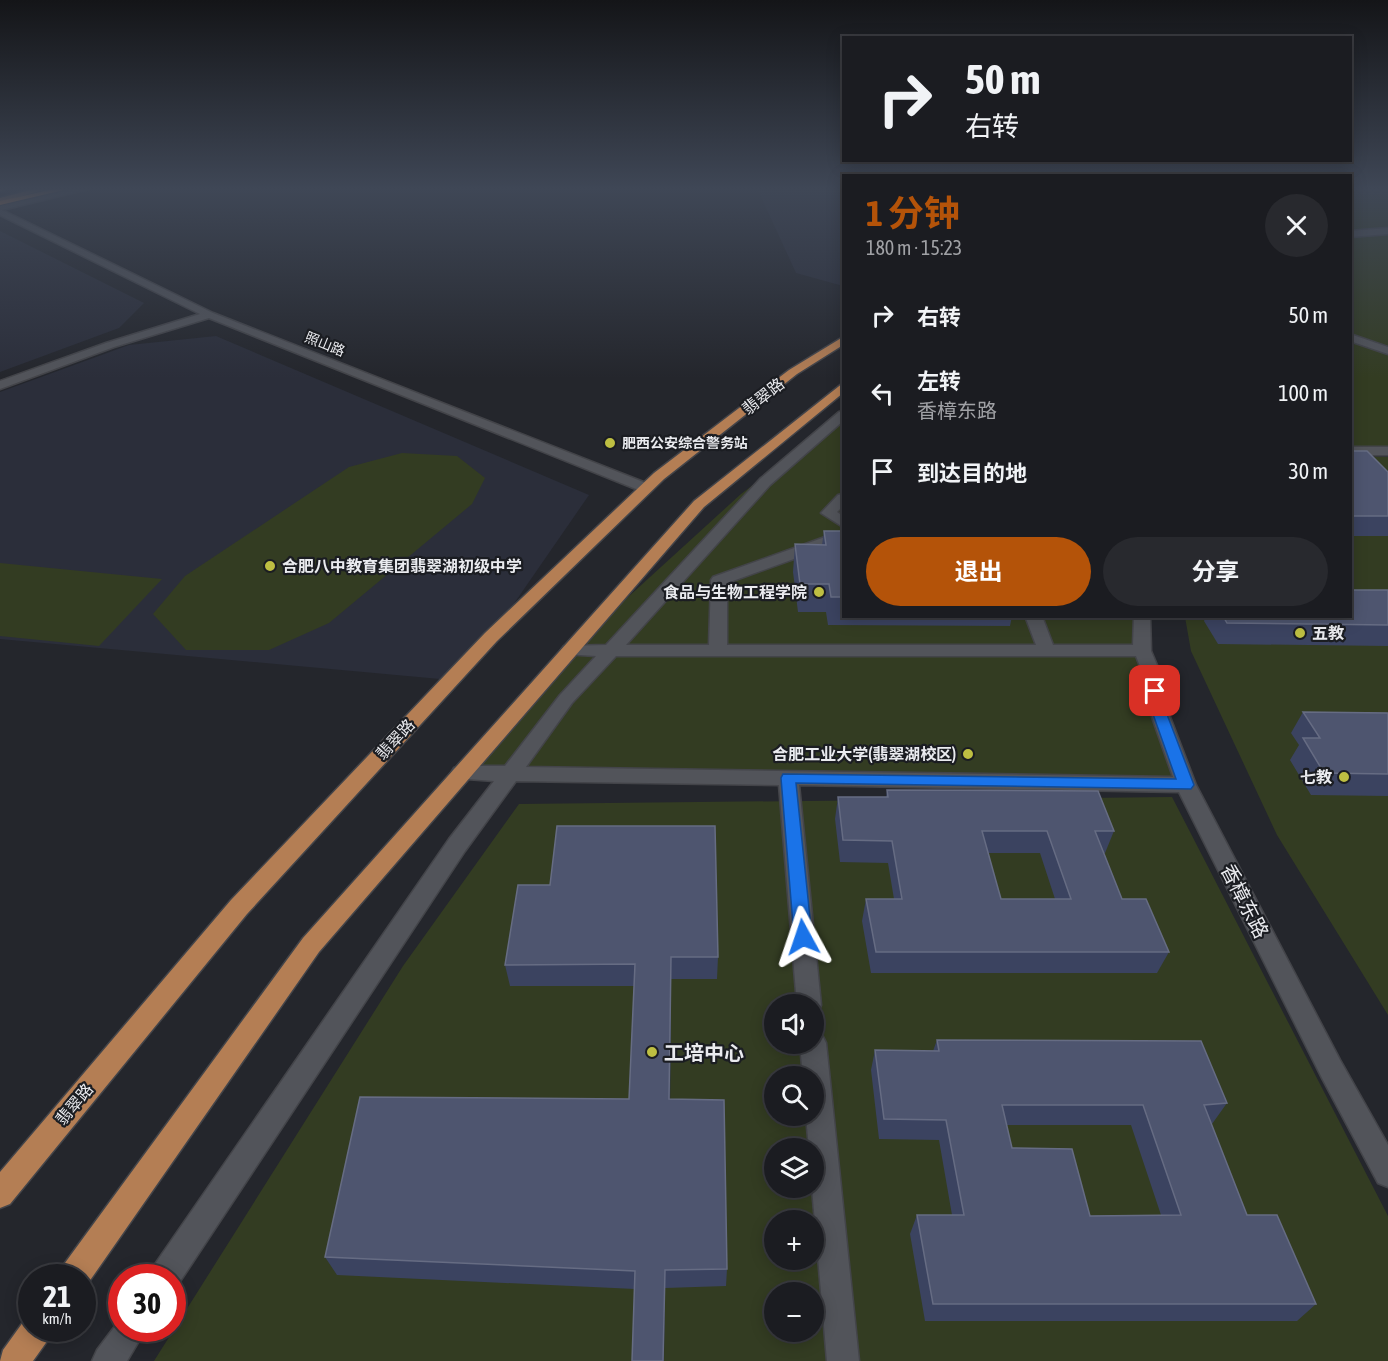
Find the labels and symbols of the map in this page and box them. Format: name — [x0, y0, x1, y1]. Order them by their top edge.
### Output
street label: 照山路 — [303, 329, 347, 359]
street label: 翡翠路 — [739, 374, 787, 418]
place label: 肥西公安综合警务站 — [622, 435, 748, 451]
marker: 肥西公安综合警务站 — [603, 436, 617, 450]
place label: 合肥八中教育集团翡翠湖初级中学 — [282, 557, 522, 575]
marker: 合肥八中教育集团翡翠湖初级中学 — [263, 559, 277, 573]
place label: 食品与生物工程学院 — [663, 583, 807, 601]
marker: 食品与生物工程学院 — [812, 585, 826, 599]
place label: 五教 — [1312, 624, 1344, 642]
marker: 五教 — [1293, 626, 1307, 640]
pin — [1129, 665, 1180, 716]
street label: 翡翠路 — [372, 715, 418, 763]
place label: 合肥工业大学(翡翠湖校区) — [772, 745, 956, 763]
marker: 合肥工业大学(翡翠湖校区) — [961, 747, 975, 761]
place label: 七教 — [1300, 768, 1332, 786]
marker: 七教 — [1337, 770, 1351, 784]
street label: 香樟东路 — [1217, 860, 1273, 942]
position arrow — [771, 905, 835, 969]
place label: 工培中心 — [664, 1041, 744, 1064]
marker: 工培中心 — [645, 1045, 659, 1059]
street label: 翡翠路 — [52, 1080, 96, 1128]
speed limit sign: 30 — [108, 1264, 186, 1342]

